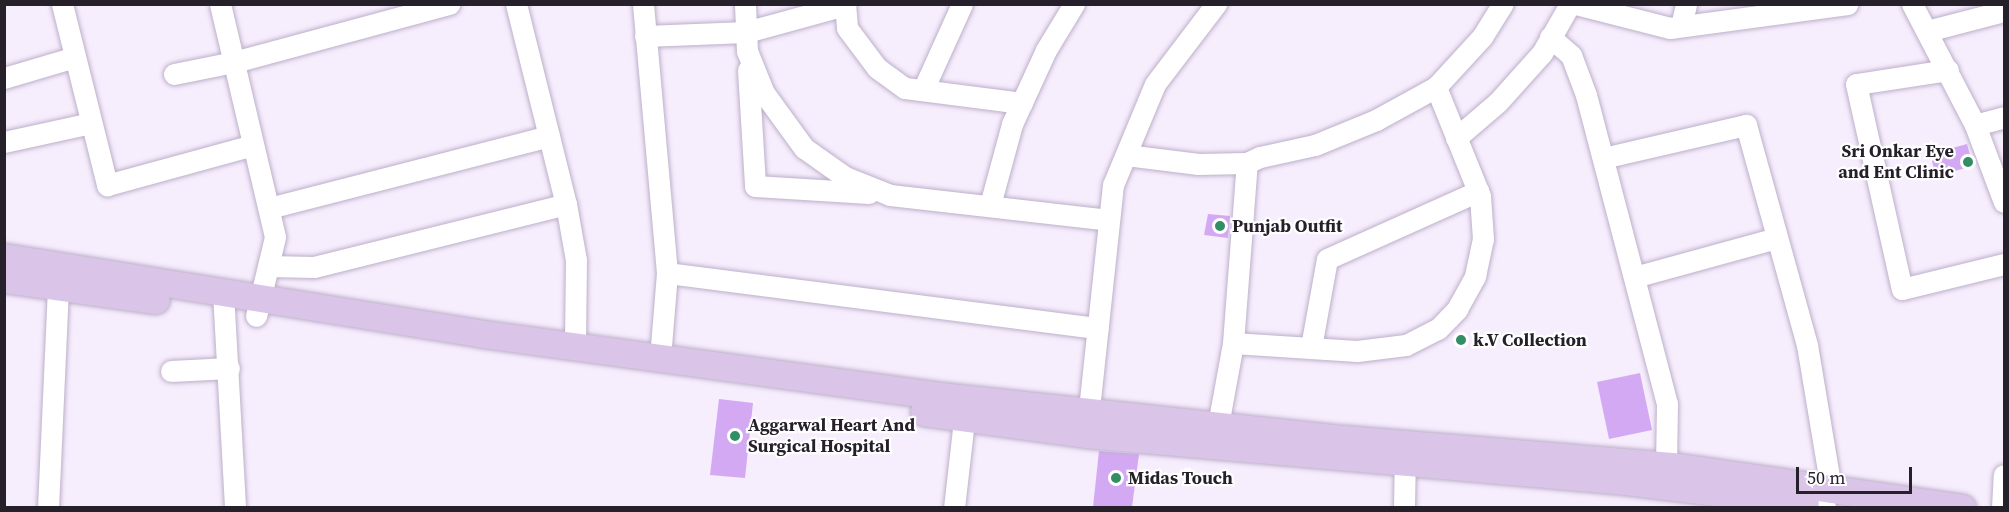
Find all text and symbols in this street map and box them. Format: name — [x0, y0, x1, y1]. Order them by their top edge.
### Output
place label: Sri Onkar Eye and Ent Clinic — [1838, 141, 1954, 184]
marker: Sri Onkar Eye and Ent Clinic — [1959, 153, 1977, 171]
place label: Punjab Outfit — [1232, 215, 1343, 237]
marker: Punjab Outfit — [1213, 219, 1227, 233]
place label: k.V Collection — [1473, 329, 1587, 351]
marker: k.V Collection — [1454, 333, 1468, 347]
place label: Aggarwal Heart And Surgical Hospital — [748, 415, 915, 458]
marker: Aggarwal Heart And Surgical Hospital — [726, 427, 744, 445]
scale bar — [1799, 455, 1914, 493]
text: 50 m — [1807, 465, 1845, 490]
place label: Midas Touch — [1128, 467, 1233, 489]
marker: Midas Touch — [1109, 471, 1123, 485]

